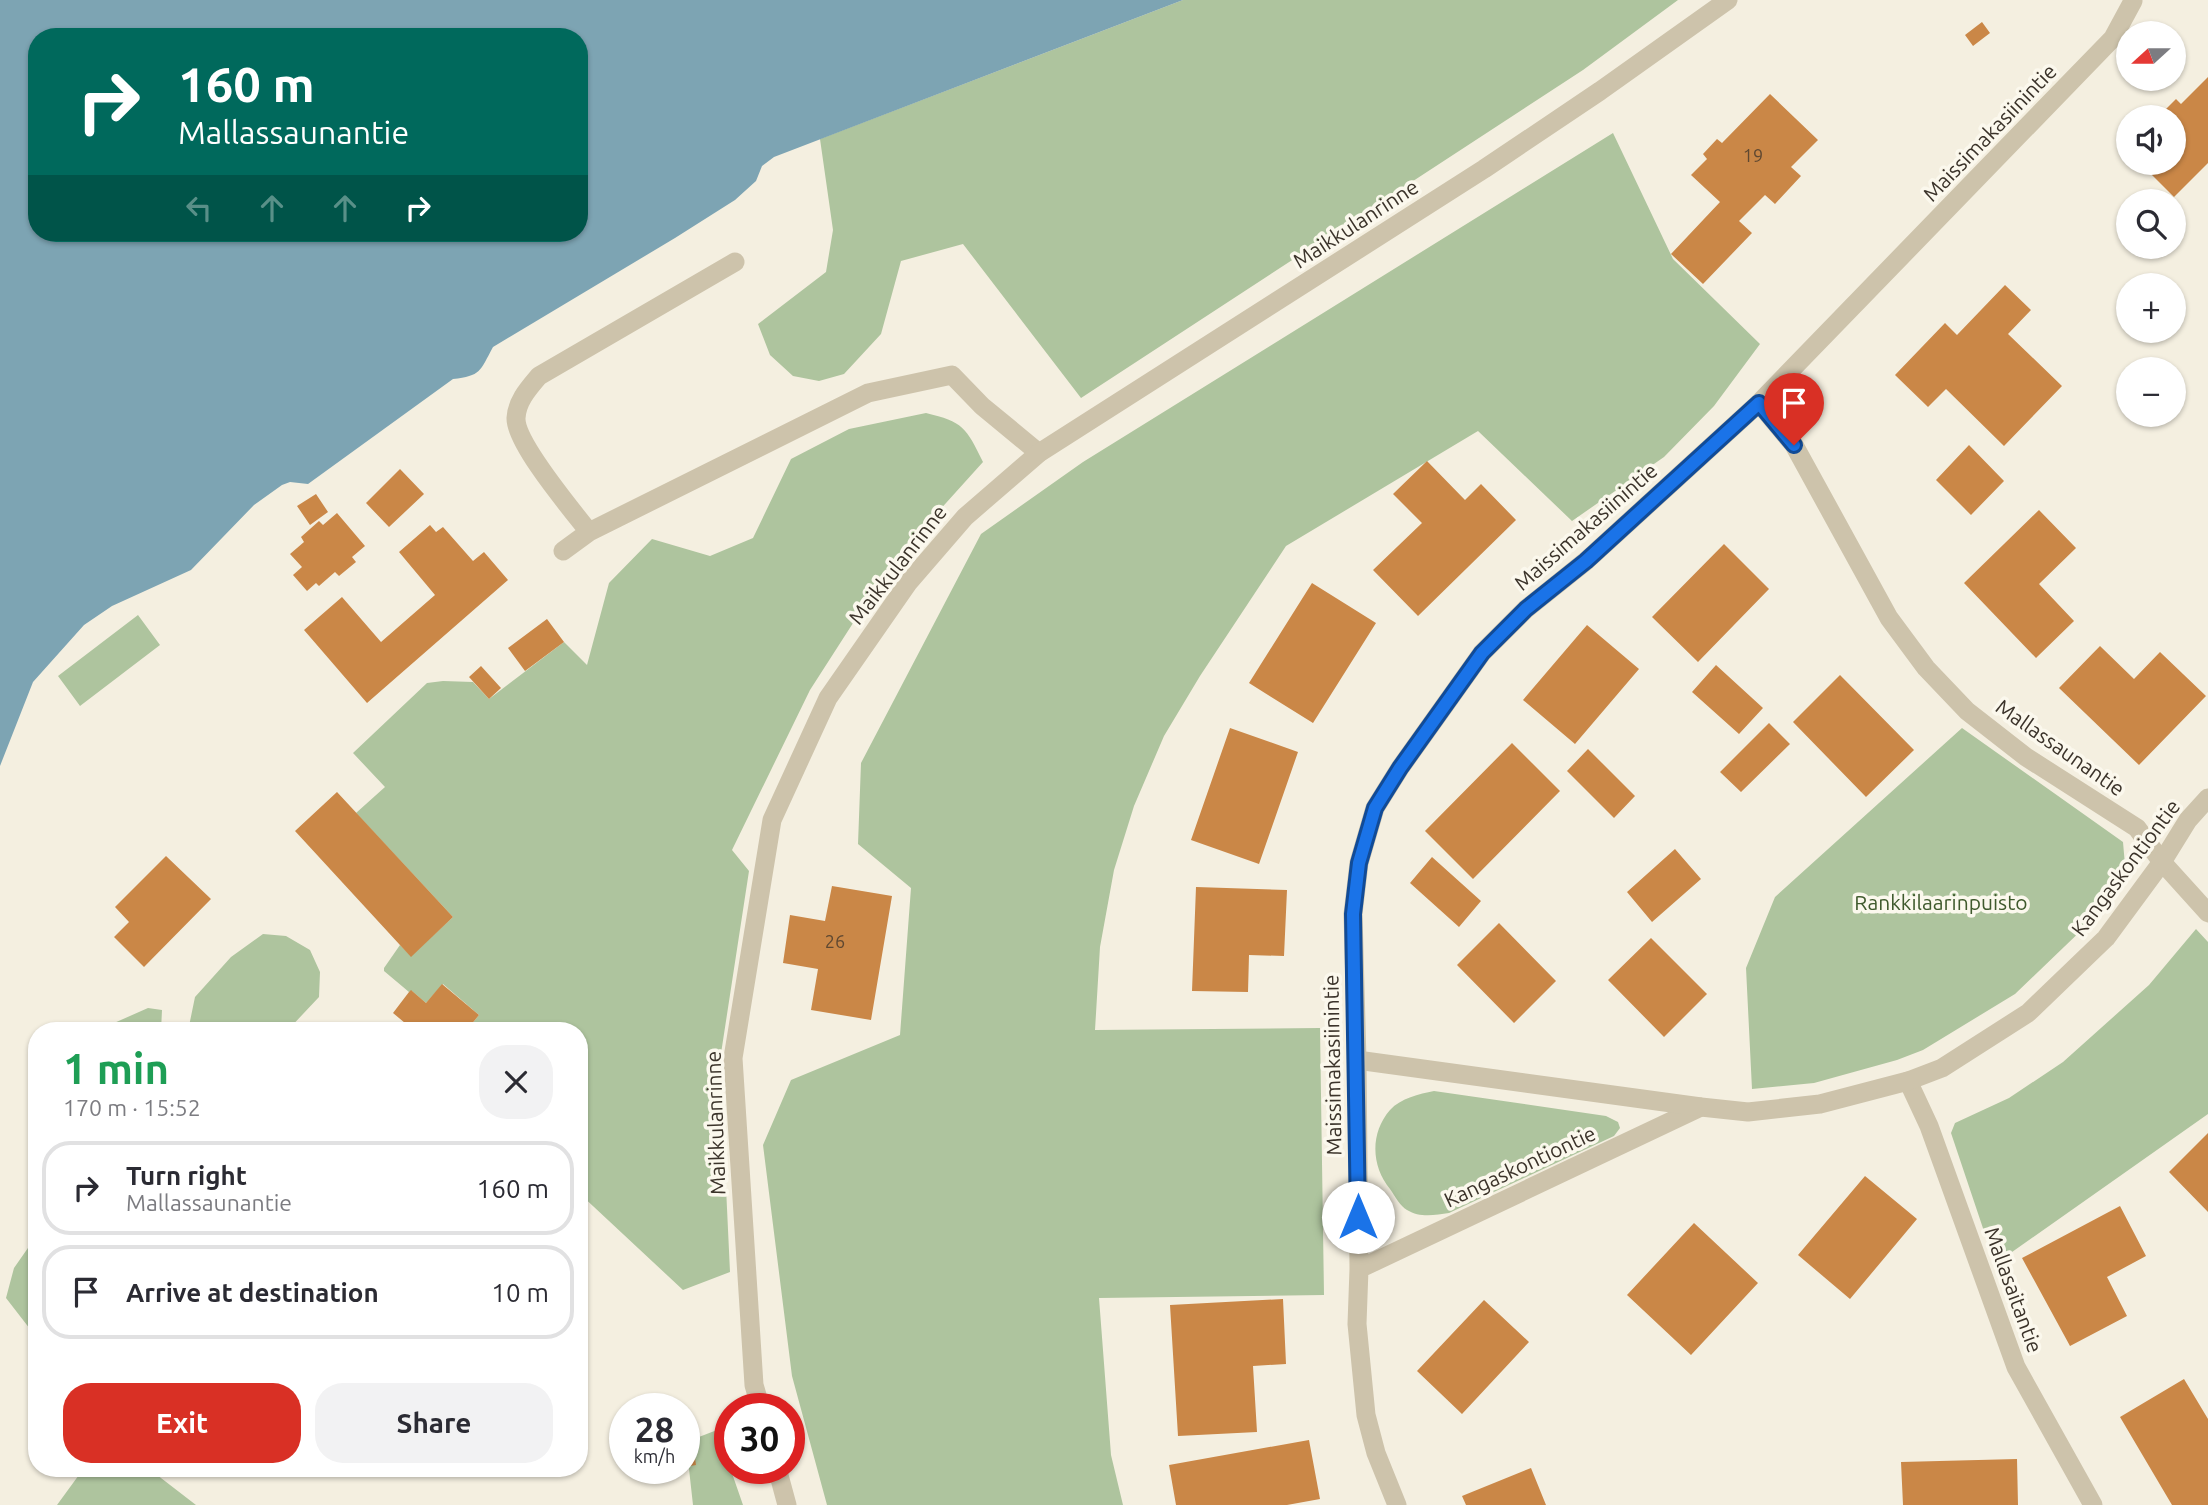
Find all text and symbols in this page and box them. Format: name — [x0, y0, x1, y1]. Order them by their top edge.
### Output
north arrow — [2116, 21, 2186, 91]
map controls — [2116, 21, 2186, 427]
icon: right — [63, 56, 154, 147]
text: 160 m — [178, 56, 315, 111]
street label: Maissimakasiinintie — [1918, 59, 2061, 206]
button: sound — [2116, 105, 2186, 175]
text: Mallassaunantie — [178, 114, 409, 150]
house number: 19 — [1743, 145, 1763, 165]
street label: Maikkulanrinne — [1288, 174, 1422, 273]
icon: left — [180, 189, 218, 227]
icon: ahead — [253, 189, 291, 227]
icon: ahead — [326, 189, 364, 227]
icon: right — [399, 189, 437, 227]
button: search — [2116, 189, 2186, 259]
button: + — [2116, 273, 2186, 343]
button: − — [2116, 357, 2186, 427]
pin — [1764, 373, 1824, 445]
icon: arrive — [1775, 384, 1813, 422]
street label: Maissimakasiinintie — [1509, 458, 1662, 595]
street label: Maikkulanrinne — [843, 500, 951, 629]
street label: Mallassaunantie — [1992, 694, 2130, 800]
street label: Kangaskontiontie — [2066, 794, 2184, 940]
park label: Rankkilaarinpuisto — [1854, 890, 2028, 914]
house number: 26 — [825, 931, 845, 951]
street label: Maissimakasiinintie — [1318, 974, 1346, 1156]
text: 1 min — [63, 1045, 169, 1092]
button: close — [479, 1045, 553, 1119]
street label: Maikkulanrinne — [700, 1051, 730, 1196]
text: 170 m · 15:52 — [63, 1095, 201, 1120]
street label: Kangaskontiontie — [1440, 1120, 1599, 1212]
text: Turn right — [126, 1161, 247, 1190]
icon: right — [67, 1169, 105, 1207]
text: 160 m — [477, 1174, 549, 1203]
position arrow — [1321, 1180, 1395, 1254]
text: Mallassaunantie — [126, 1190, 292, 1215]
street label: Mallasaitantie — [1980, 1224, 2048, 1356]
icon: arrive — [67, 1273, 105, 1311]
text: Arrive at destination — [126, 1278, 379, 1307]
text: 10 m — [491, 1278, 549, 1307]
button: Exit — [63, 1383, 301, 1463]
button: Share — [315, 1383, 553, 1463]
speed limit sign: 30 — [714, 1393, 805, 1484]
text: 28 — [635, 1409, 674, 1449]
text: km/h — [634, 1446, 675, 1466]

